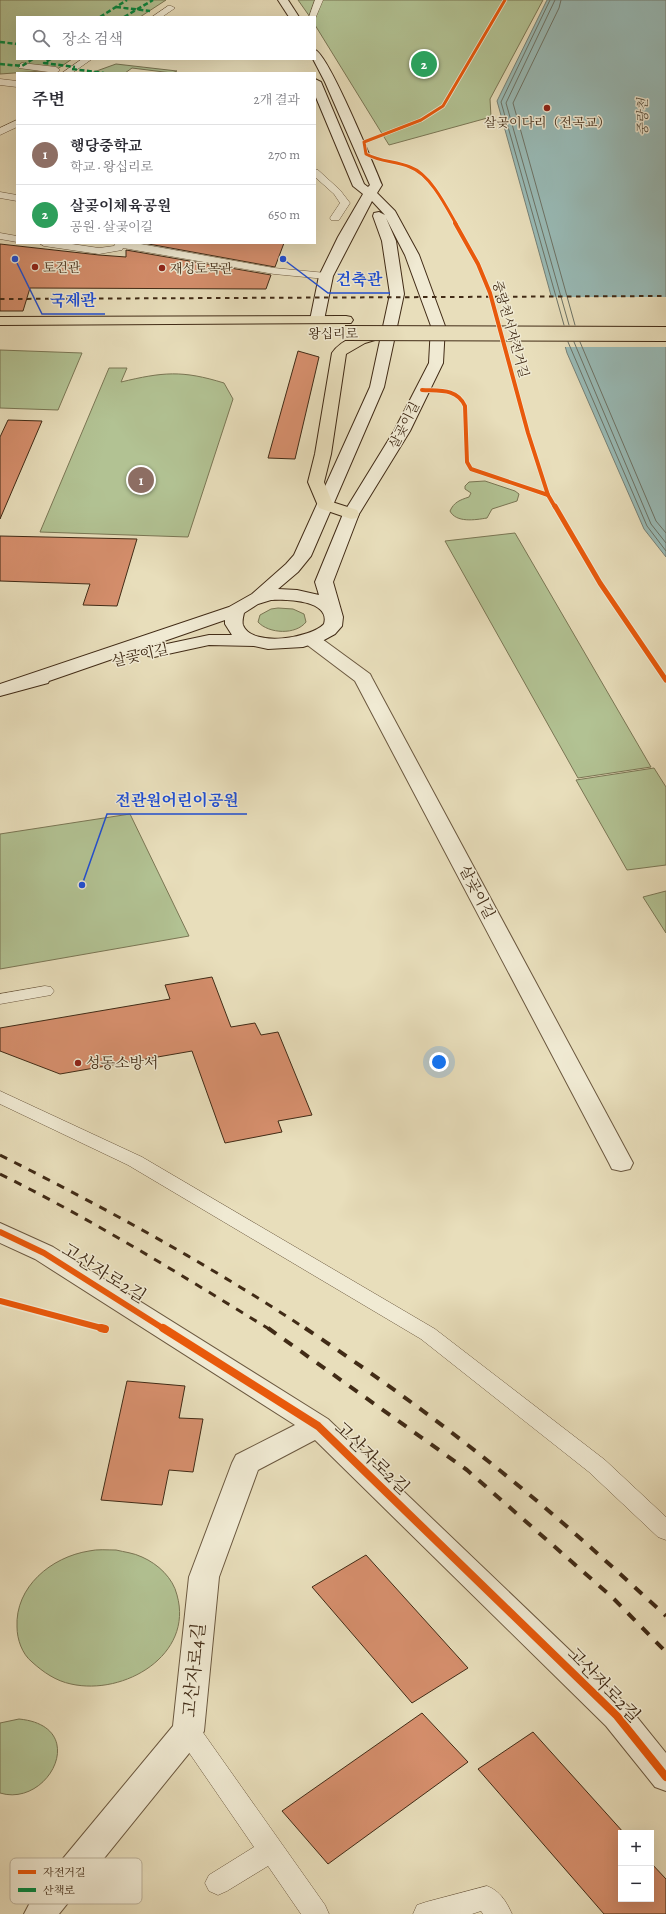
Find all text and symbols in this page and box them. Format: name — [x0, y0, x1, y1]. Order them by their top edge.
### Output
search box — [16, 16, 316, 60]
icon: search — [30, 27, 52, 49]
text: 장소 검색 — [62, 29, 123, 49]
pin: 2 — [411, 49, 437, 79]
text: 주변 — [32, 88, 65, 111]
text: 2개 결과 — [254, 91, 300, 108]
water label: 중랑천 — [634, 97, 651, 136]
marker: 살곶이다리（전곡교） — [542, 103, 552, 113]
place label: 살곶이다리（전곡교） — [484, 114, 610, 131]
text: 행당중학교 — [70, 136, 142, 156]
text: 1 — [43, 146, 47, 163]
text: 270 m — [268, 146, 300, 163]
text: 학교 · 왕십리로 — [70, 158, 153, 175]
text: 살곶이체육공원 — [70, 196, 171, 216]
text: 2 — [42, 206, 48, 223]
text: 650 m — [268, 206, 300, 223]
text: 공원 · 살곶이길 — [70, 218, 153, 235]
place label: 토건관 — [43, 259, 81, 276]
place label: 재성토목관 — [170, 260, 233, 277]
marker: 토건관 — [30, 262, 40, 272]
marker: 재성토목관 — [157, 263, 167, 273]
callout: 건축관 — [328, 265, 390, 293]
text: 건축관 — [336, 269, 383, 291]
street label: 중랑천서자전거길 — [489, 278, 533, 380]
callout: 국제관 — [42, 286, 105, 314]
text: 국제관 — [50, 290, 97, 312]
street label: 왕십리로 — [308, 325, 359, 342]
street label: 살곶이길 — [385, 399, 423, 451]
pin: 1 — [128, 465, 154, 495]
street label: 살곶이길 — [110, 639, 170, 671]
callout: 전관원어린이공원 — [107, 786, 247, 814]
text: 전관원어린이공원 — [115, 790, 239, 812]
street label: 살곶이길 — [455, 862, 499, 922]
your location — [429, 1052, 449, 1072]
place label: 성동소방서 — [86, 1053, 158, 1073]
marker: 성동소방서 — [73, 1058, 83, 1068]
street label: 고산자로2길 — [57, 1238, 151, 1308]
street label: 고산자로2길 — [329, 1416, 415, 1500]
street label: 고산자로4길 — [177, 1621, 211, 1719]
street label: 고산자로2길 — [562, 1642, 646, 1728]
map controls — [618, 1830, 654, 1902]
button: + — [618, 1830, 654, 1866]
legend — [10, 1858, 142, 1904]
text: 자전거길 — [43, 1865, 86, 1880]
button: − — [618, 1866, 654, 1902]
text: 산책로 — [43, 1883, 75, 1898]

